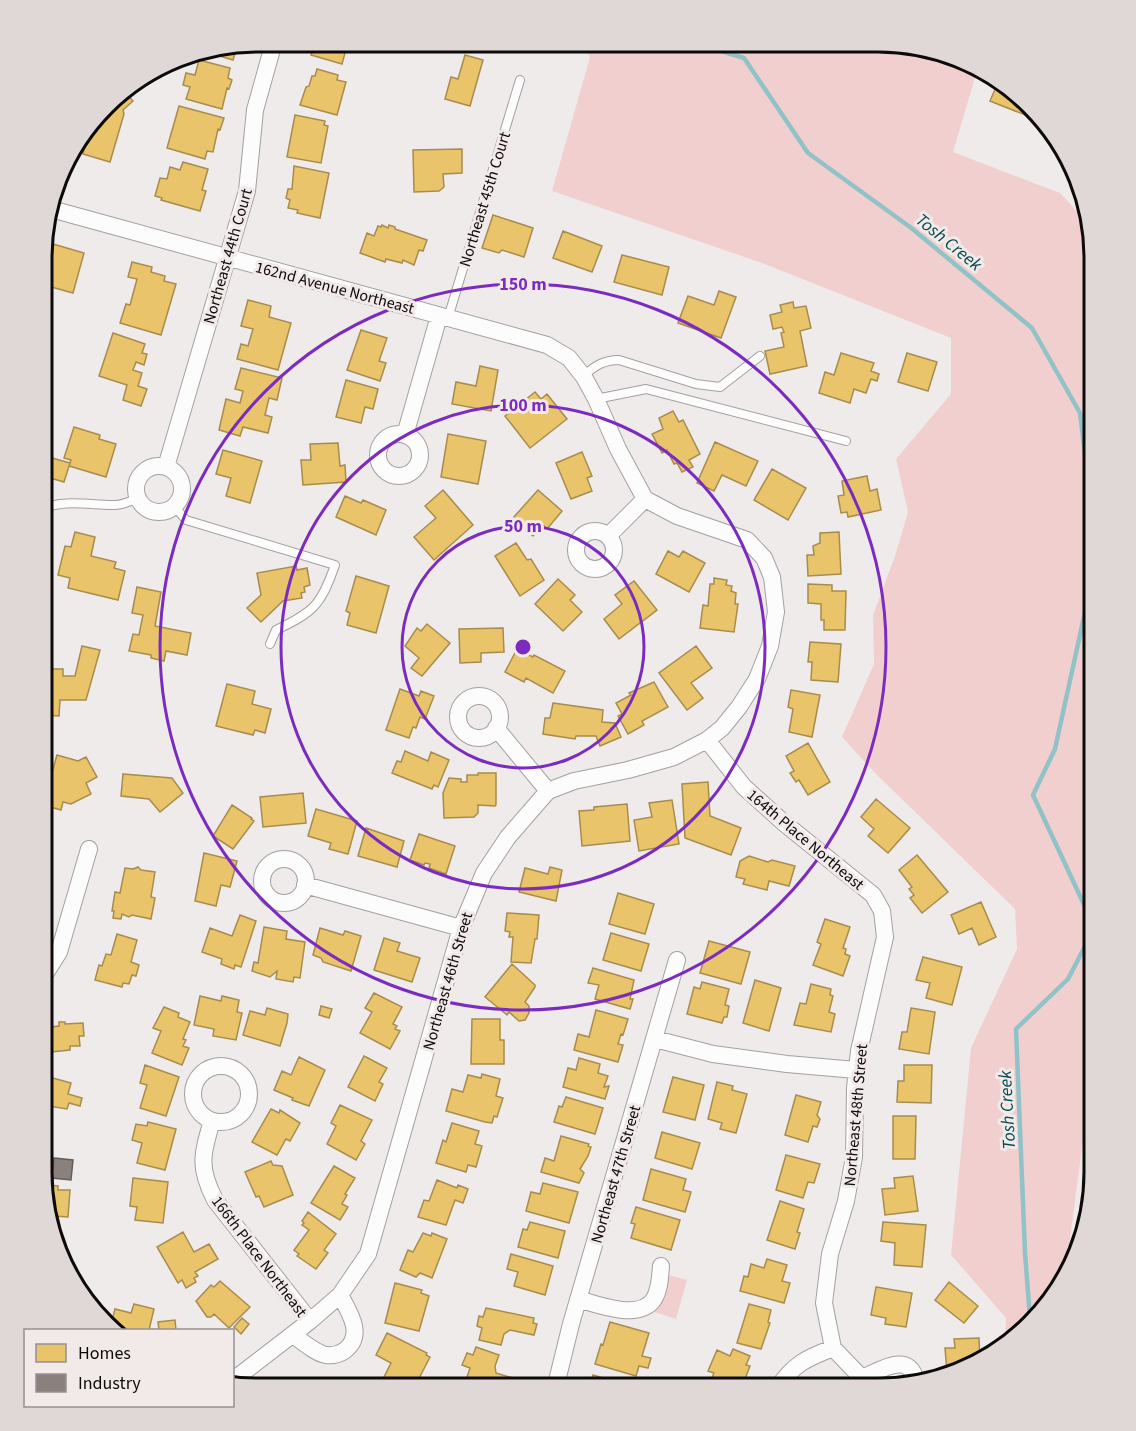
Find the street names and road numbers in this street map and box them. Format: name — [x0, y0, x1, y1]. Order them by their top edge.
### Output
street label: Northeast 45th Court — [454, 129, 516, 270]
street label: Northeast 44th Court — [198, 185, 258, 327]
street label: 162nd Avenue Northeast — [253, 256, 417, 320]
street label: 164th Place Northeast — [742, 784, 869, 896]
street label: Northeast 46th Street — [418, 909, 478, 1053]
street label: Northeast 48th Street — [839, 1042, 873, 1187]
street label: Northeast 47th Street — [586, 1102, 646, 1246]
street label: 166th Place Northeast — [206, 1191, 312, 1322]

